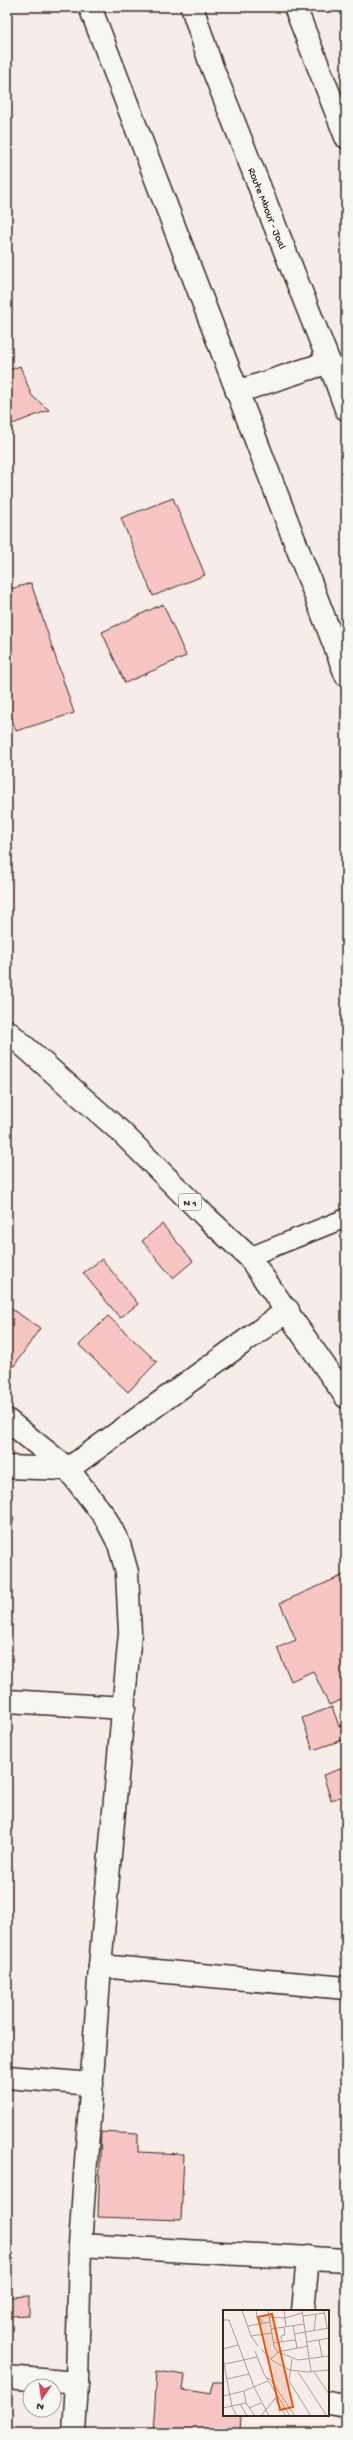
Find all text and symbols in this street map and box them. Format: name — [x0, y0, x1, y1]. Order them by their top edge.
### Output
street label: Route Mbour - Joal — [245, 166, 288, 252]
road number: N 1 — [179, 1194, 201, 1210]
inset map — [223, 2310, 329, 2416]
north arrow — [22, 2378, 62, 2418]
text: N — [35, 2399, 45, 2412]

